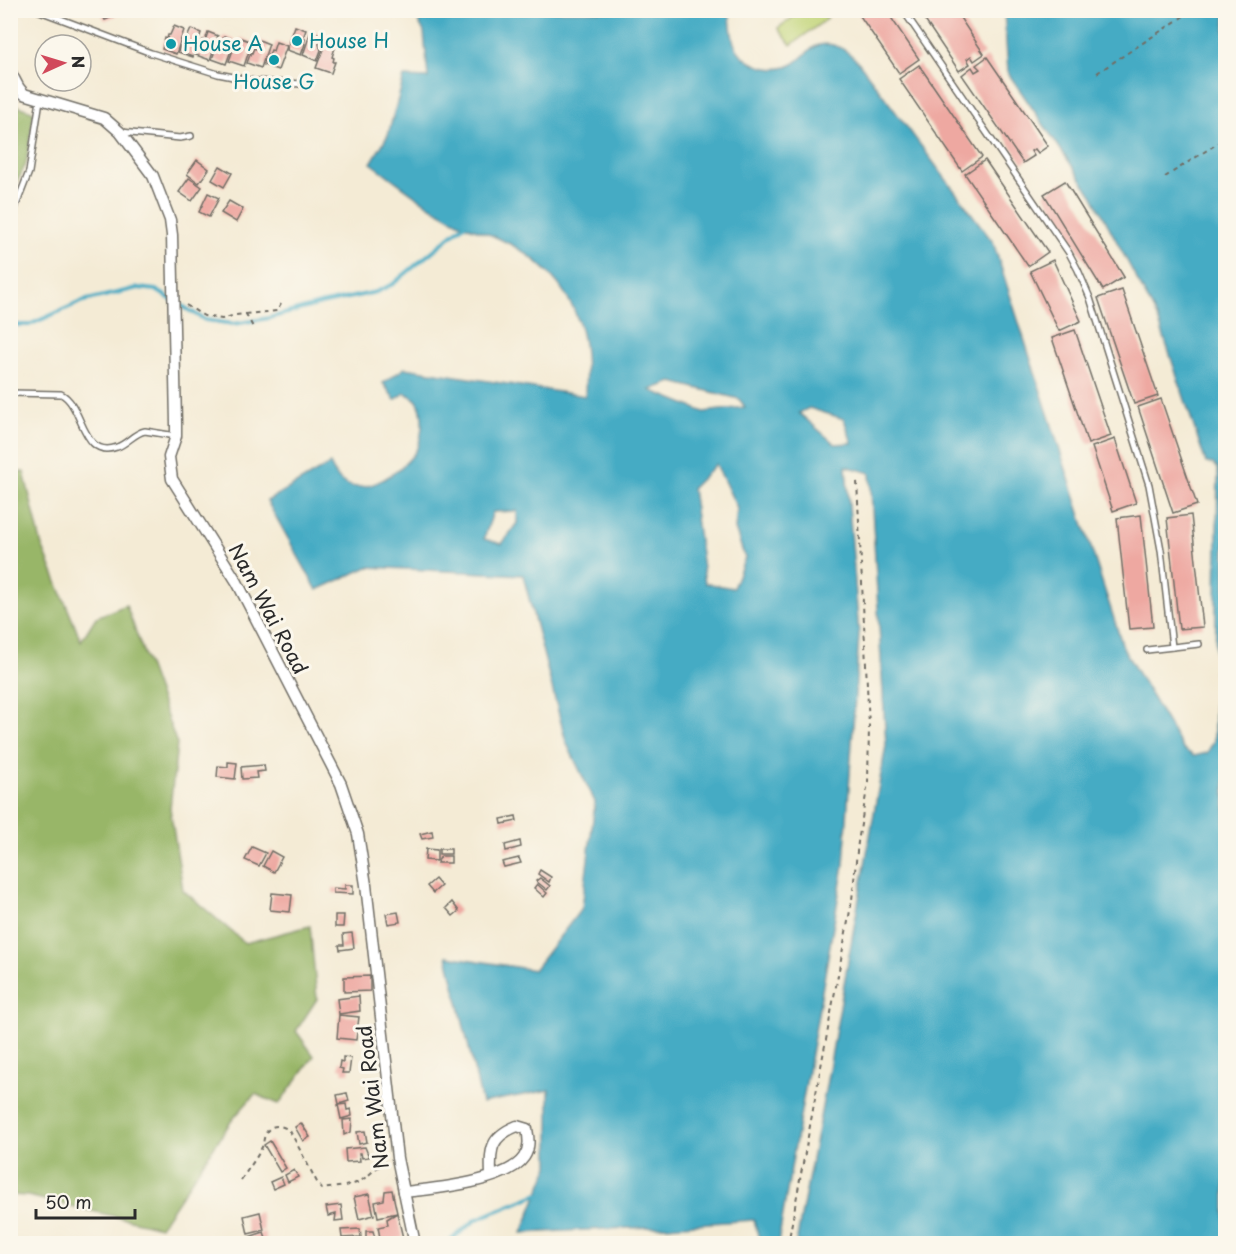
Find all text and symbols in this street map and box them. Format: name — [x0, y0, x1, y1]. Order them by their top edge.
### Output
place label: House H — [309, 25, 389, 55]
place label: House A — [183, 28, 263, 58]
north arrow — [33, 33, 93, 93]
marker: House H — [290, 34, 304, 48]
marker: House A — [164, 37, 178, 51]
marker: House G — [267, 53, 281, 67]
text: N — [67, 55, 91, 69]
place label: House G — [233, 66, 315, 96]
street label: Nam Wai Road — [222, 538, 316, 679]
street label: Nam Wai Road — [348, 1024, 396, 1171]
scale bar — [36, 1182, 135, 1220]
text: 50 m — [45, 1188, 92, 1215]

